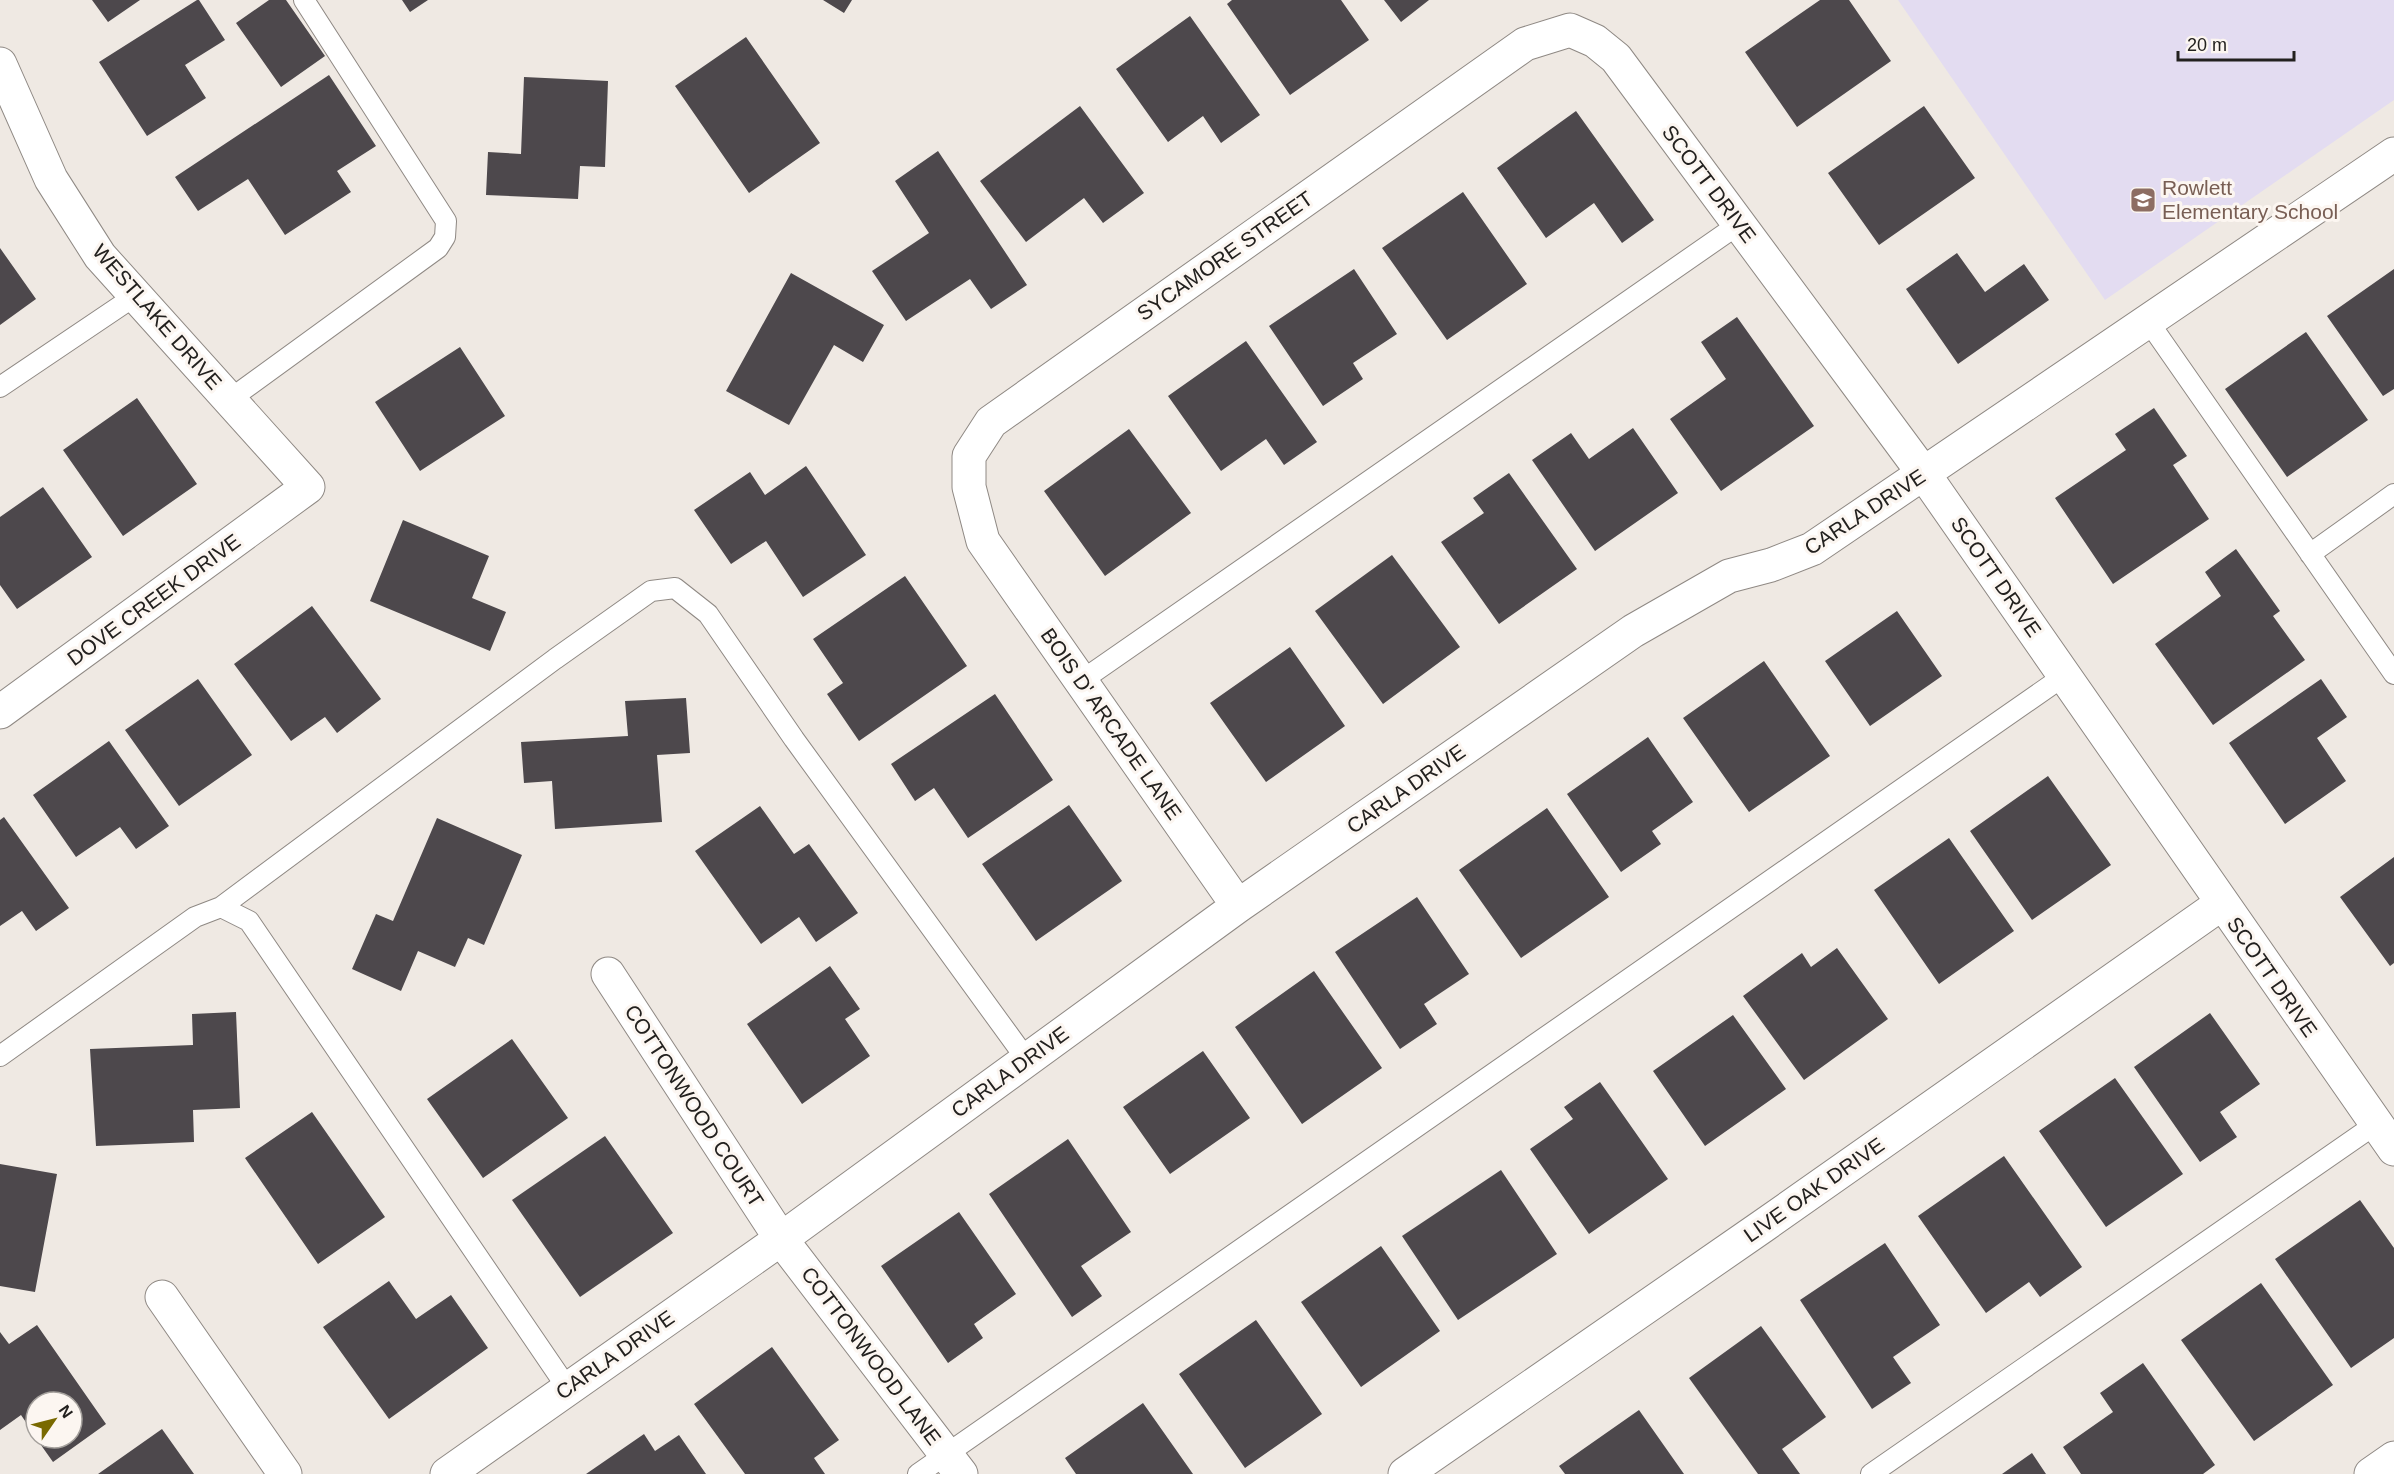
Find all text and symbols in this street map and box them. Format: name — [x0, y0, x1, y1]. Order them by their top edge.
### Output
scale bar — [2178, 24, 2294, 62]
text: 20 m — [2187, 35, 2227, 55]
street label: SCOTT DRIVE — [1658, 121, 1761, 247]
place label: Rowlett Elementary School — [2162, 176, 2338, 223]
school or university icon: Rowlett Elementary School — [2128, 185, 2158, 215]
street label: SYCAMORE STREET — [1133, 186, 1317, 325]
street label: WESTLAKE DRIVE — [88, 240, 227, 394]
street label: CARLA DRIVE — [1800, 464, 1929, 559]
street label: SCOTT DRIVE — [1947, 512, 2046, 641]
street label: DOVE CREEK DRIVE — [63, 529, 244, 670]
street label: BOIS D' ARCADE LANE — [1037, 624, 1186, 824]
street label: CARLA DRIVE — [1342, 739, 1469, 838]
street label: SCOTT DRIVE — [2223, 912, 2322, 1041]
street label: COTTONWOOD COURT — [620, 1000, 768, 1211]
street label: CARLA DRIVE — [947, 1021, 1073, 1122]
street label: LIVE OAK DRIVE — [1739, 1133, 1888, 1247]
street label: COTTONWOOD LANE — [797, 1262, 946, 1449]
street label: CARLA DRIVE — [551, 1305, 678, 1404]
north arrow — [24, 1390, 84, 1450]
text: N — [56, 1402, 76, 1421]

